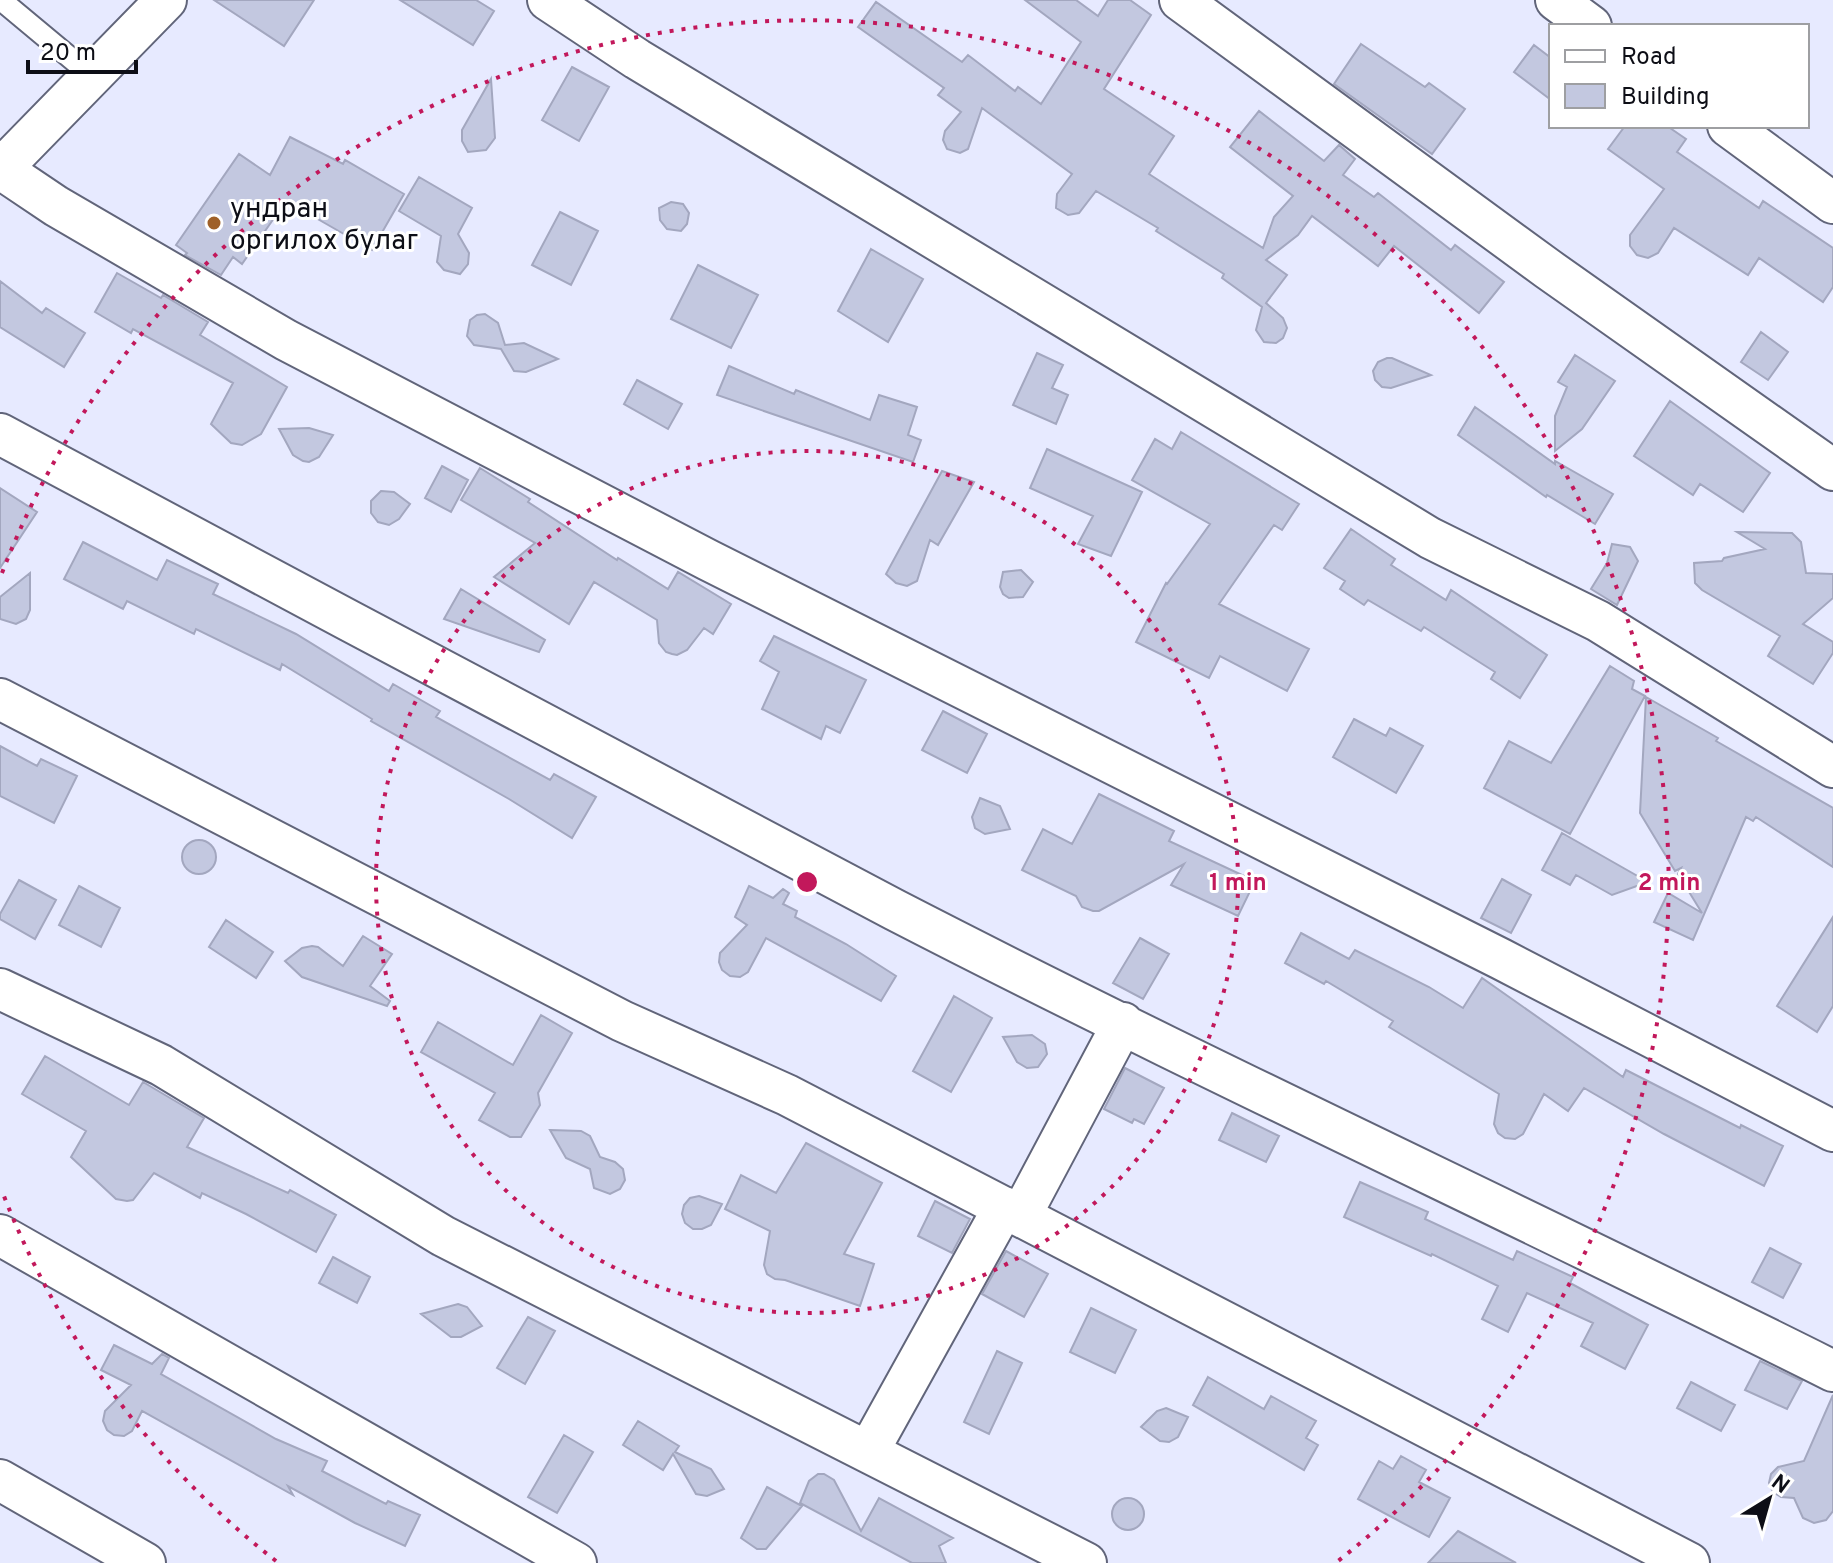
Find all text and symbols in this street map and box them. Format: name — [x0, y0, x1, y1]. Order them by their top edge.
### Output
scale bar — [28, 24, 136, 74]
legend — [1549, 24, 1809, 128]
text: 20 m — [40, 39, 96, 69]
text: Road — [1621, 43, 1677, 73]
text: Building — [1621, 83, 1710, 113]
place label: ундран оргилох булаг — [230, 192, 418, 260]
marker: ундран оргилох булаг — [205, 214, 223, 232]
centre of rings — [793, 868, 821, 896]
text: 1 min — [1209, 869, 1267, 899]
text: 2 min — [1638, 869, 1700, 899]
north arrow — [1729, 1459, 1809, 1539]
text: N — [1765, 1469, 1794, 1501]

